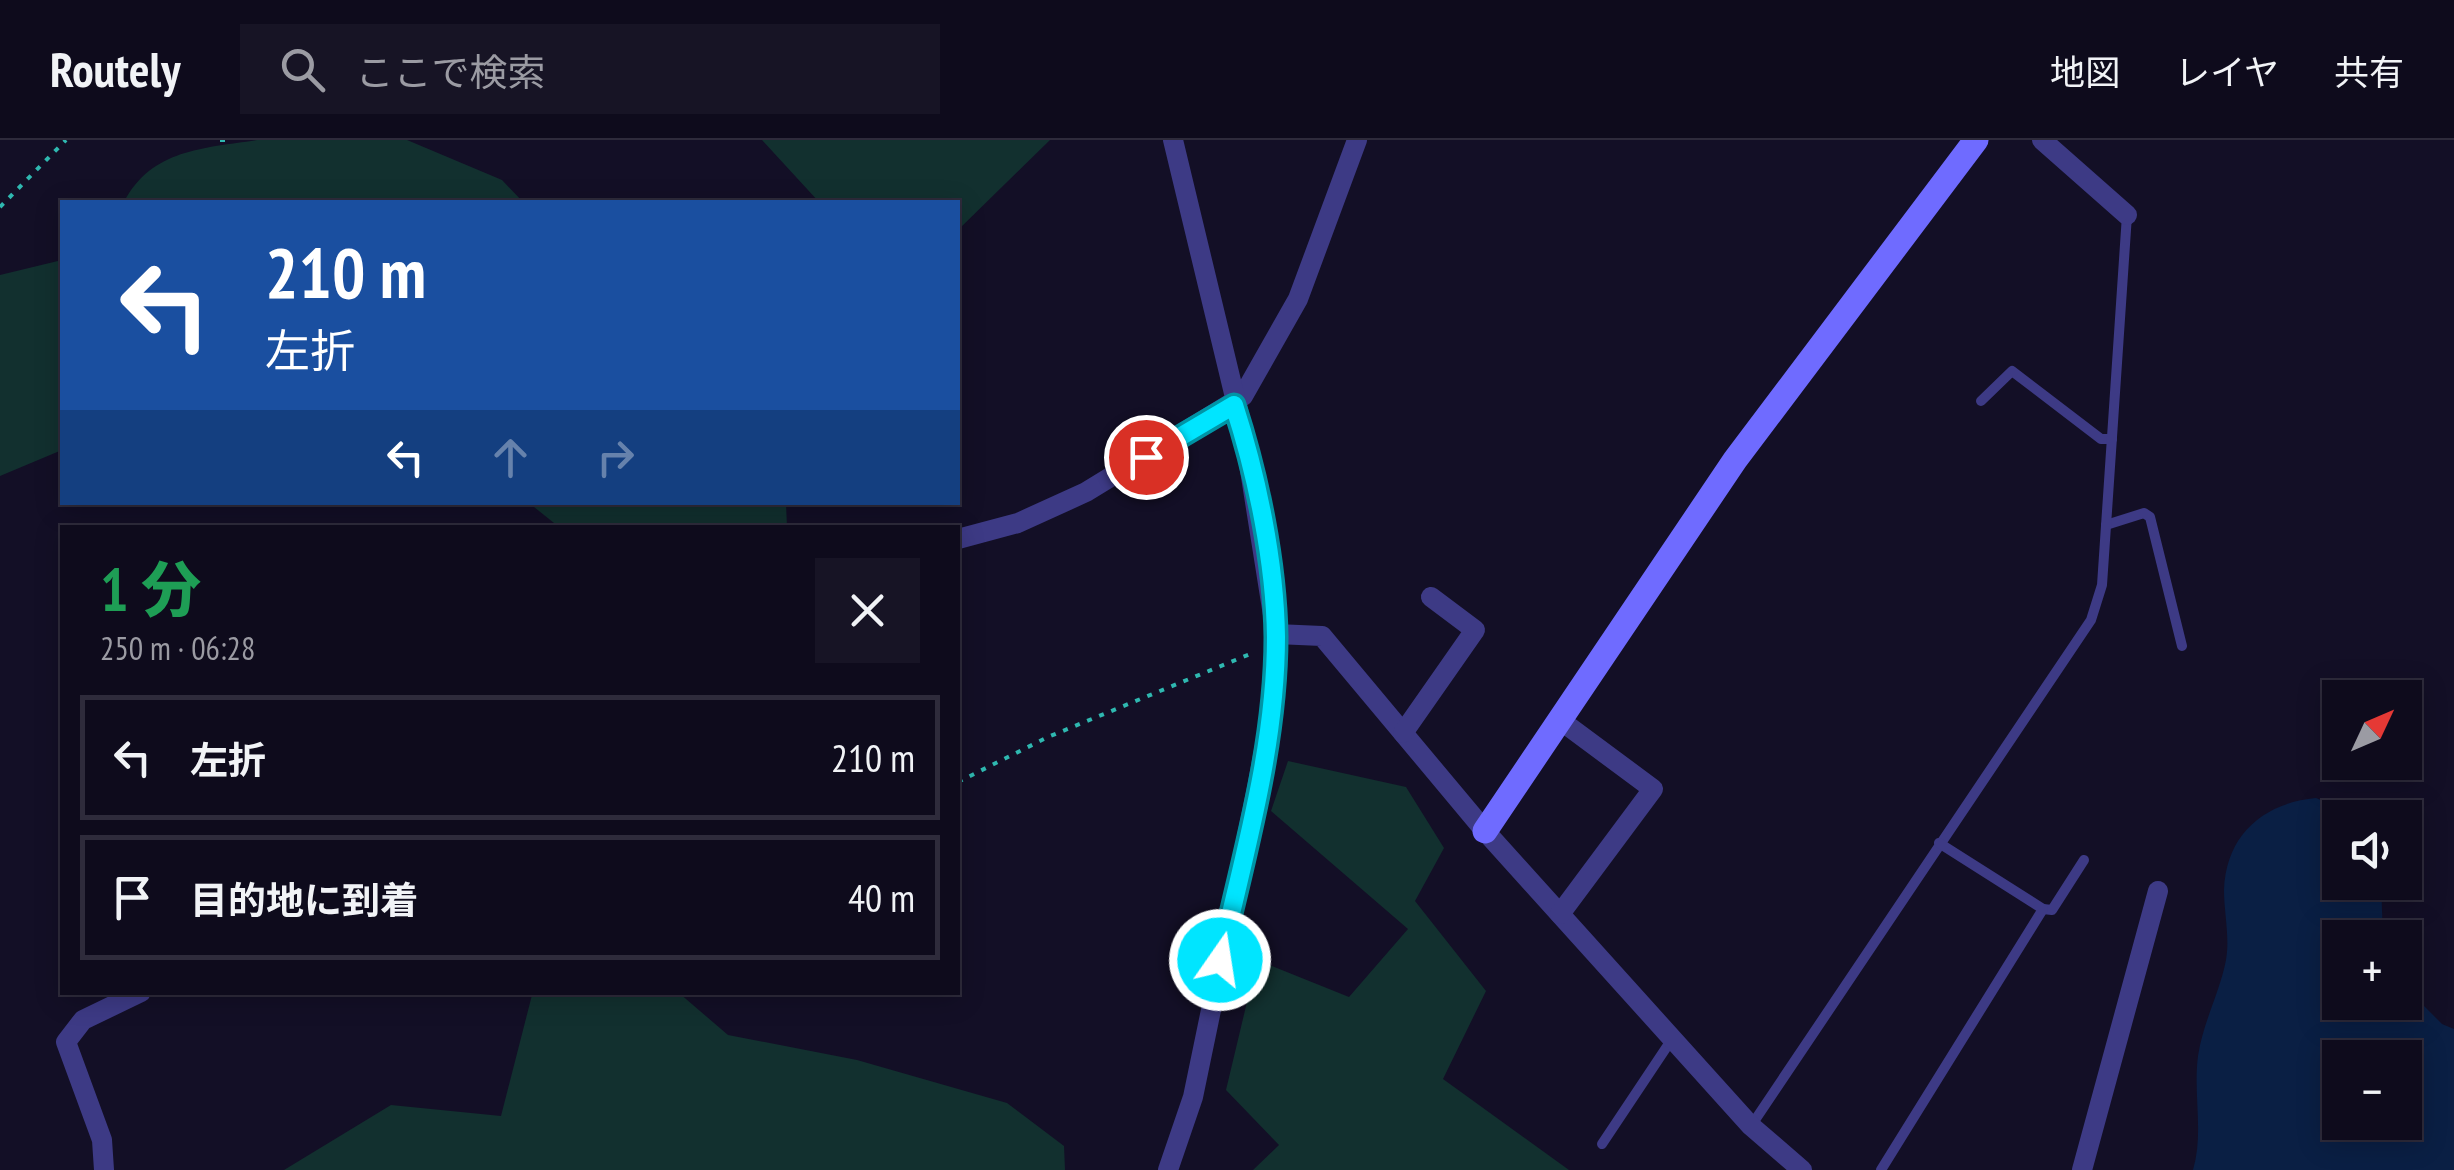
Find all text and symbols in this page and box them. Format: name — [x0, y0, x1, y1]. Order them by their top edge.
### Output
search box — [240, 24, 940, 114]
text: Routely — [50, 38, 180, 100]
icon: search — [275, 42, 330, 97]
text: ここで検索 — [355, 47, 545, 96]
text: 地図 — [2050, 49, 2120, 95]
text: レイヤ — [2175, 49, 2279, 95]
text: 共有 — [2334, 49, 2404, 95]
text: 210 m — [265, 227, 426, 317]
icon: left — [100, 240, 230, 370]
text: 左折 — [265, 321, 355, 379]
pin — [1104, 415, 1189, 500]
icon: left — [378, 430, 433, 485]
icon: ahead — [483, 430, 538, 485]
icon: right — [588, 430, 643, 485]
icon: arrive — [1119, 430, 1174, 485]
text: 1 分 — [100, 550, 201, 628]
button: close — [815, 558, 920, 663]
text: 250 m · 06:28 — [100, 627, 255, 669]
north arrow — [2322, 680, 2422, 780]
map controls — [2322, 680, 2422, 1140]
icon: left — [105, 730, 160, 785]
text: 210 m — [831, 733, 915, 782]
text: 左折 — [190, 735, 266, 784]
button: sound — [2322, 800, 2422, 900]
icon: arrive — [105, 870, 160, 925]
text: 40 m — [848, 873, 915, 922]
text: 目的地に到着 — [190, 875, 418, 924]
position arrow — [1168, 908, 1272, 1012]
button: + — [2322, 920, 2422, 1020]
button: − — [2322, 1040, 2422, 1140]

